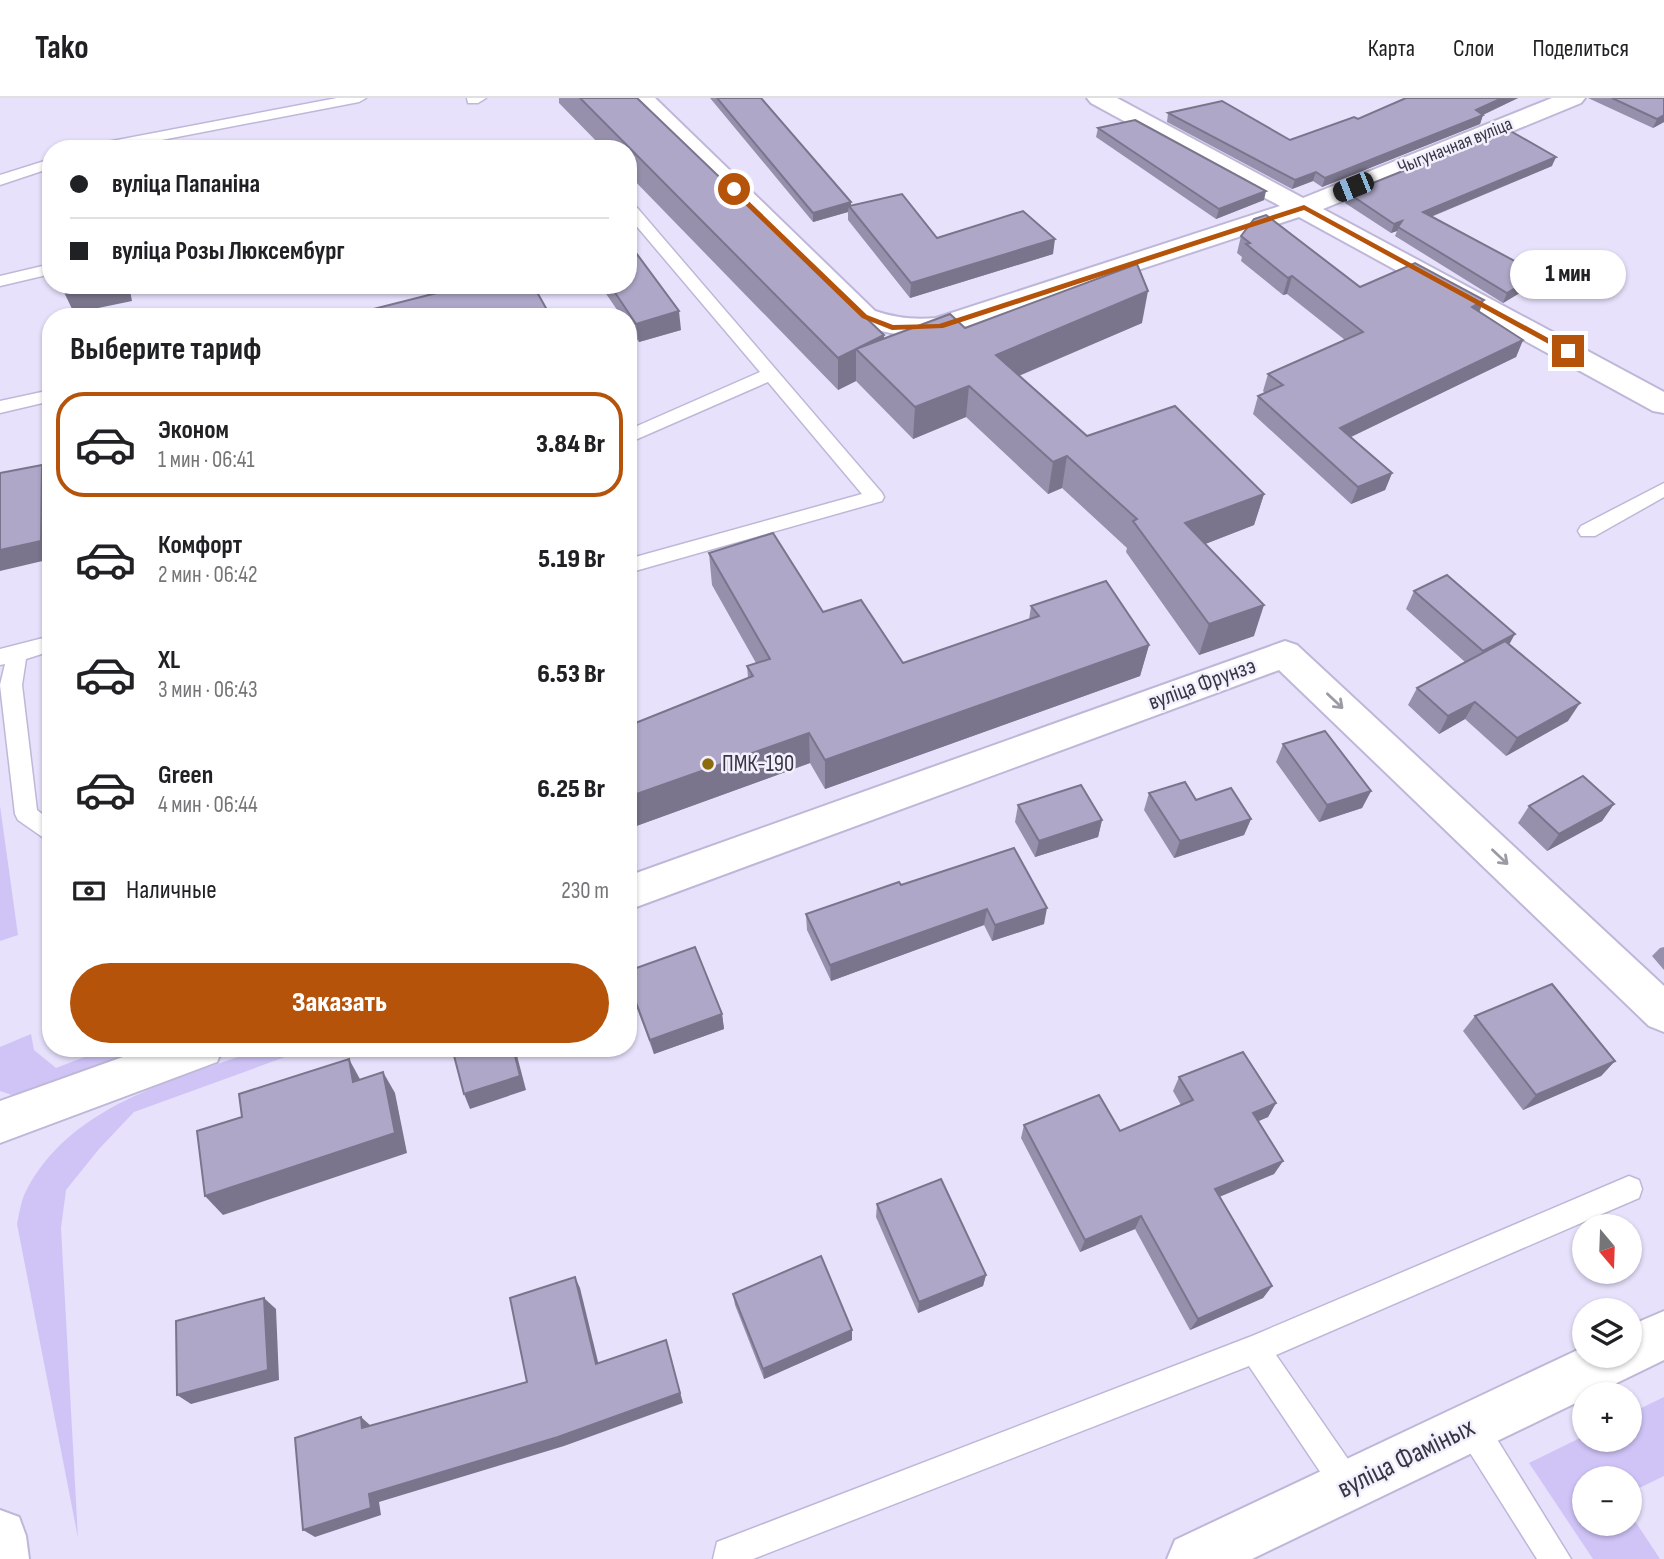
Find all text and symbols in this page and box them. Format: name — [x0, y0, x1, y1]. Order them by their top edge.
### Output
text: Tako — [35, 28, 89, 68]
text: Карта — [1368, 34, 1415, 63]
text: Слои — [1453, 34, 1494, 63]
text: Поделиться — [1532, 34, 1629, 63]
street label: Чыгуначная вуліца — [1394, 113, 1516, 179]
text: вуліца Папаніна — [112, 169, 260, 200]
car — [1330, 169, 1377, 205]
route start — [718, 173, 750, 205]
text: вуліца Розы Люксембург — [112, 236, 345, 267]
callout: 1 мин — [1510, 250, 1626, 299]
text: 1 мин — [1545, 260, 1591, 288]
text: Выберите тариф — [70, 330, 261, 369]
route end — [1552, 335, 1584, 367]
icon: car — [74, 413, 137, 476]
text: Эконом — [158, 415, 229, 446]
text: 3.84 Br — [536, 429, 605, 460]
text: 1 мин · 06:41 — [158, 446, 254, 474]
icon: car — [74, 528, 137, 591]
text: Комфорт — [158, 530, 242, 561]
text: 5.19 Br — [538, 544, 605, 575]
text: 2 мин · 06:42 — [158, 561, 257, 589]
icon: car — [74, 643, 137, 706]
text: XL — [158, 645, 180, 676]
street label: вуліца Фрунзэ — [1144, 652, 1260, 716]
text: 6.53 Br — [537, 659, 605, 690]
text: 3 мин · 06:43 — [158, 676, 258, 704]
one-way arrow — [1326, 692, 1343, 709]
place label: ПМК-190 — [722, 750, 794, 778]
marker: ПМК-190 — [700, 756, 716, 772]
icon: car — [74, 758, 137, 821]
text: Green — [158, 760, 213, 791]
text: 6.25 Br — [537, 774, 605, 805]
text: 4 мин · 06:44 — [158, 791, 258, 819]
one-way arrow — [1491, 849, 1508, 866]
icon: cash — [70, 872, 108, 910]
text: Наличные — [126, 875, 217, 906]
text: 230 m — [561, 877, 609, 905]
button: Заказать — [70, 963, 609, 1043]
north arrow — [1572, 1214, 1642, 1284]
map controls — [1572, 1214, 1642, 1536]
button: layers — [1572, 1298, 1642, 1368]
button: + — [1572, 1382, 1642, 1452]
street label: вуліца Фаміных — [1332, 1410, 1480, 1505]
button: − — [1572, 1466, 1642, 1536]

